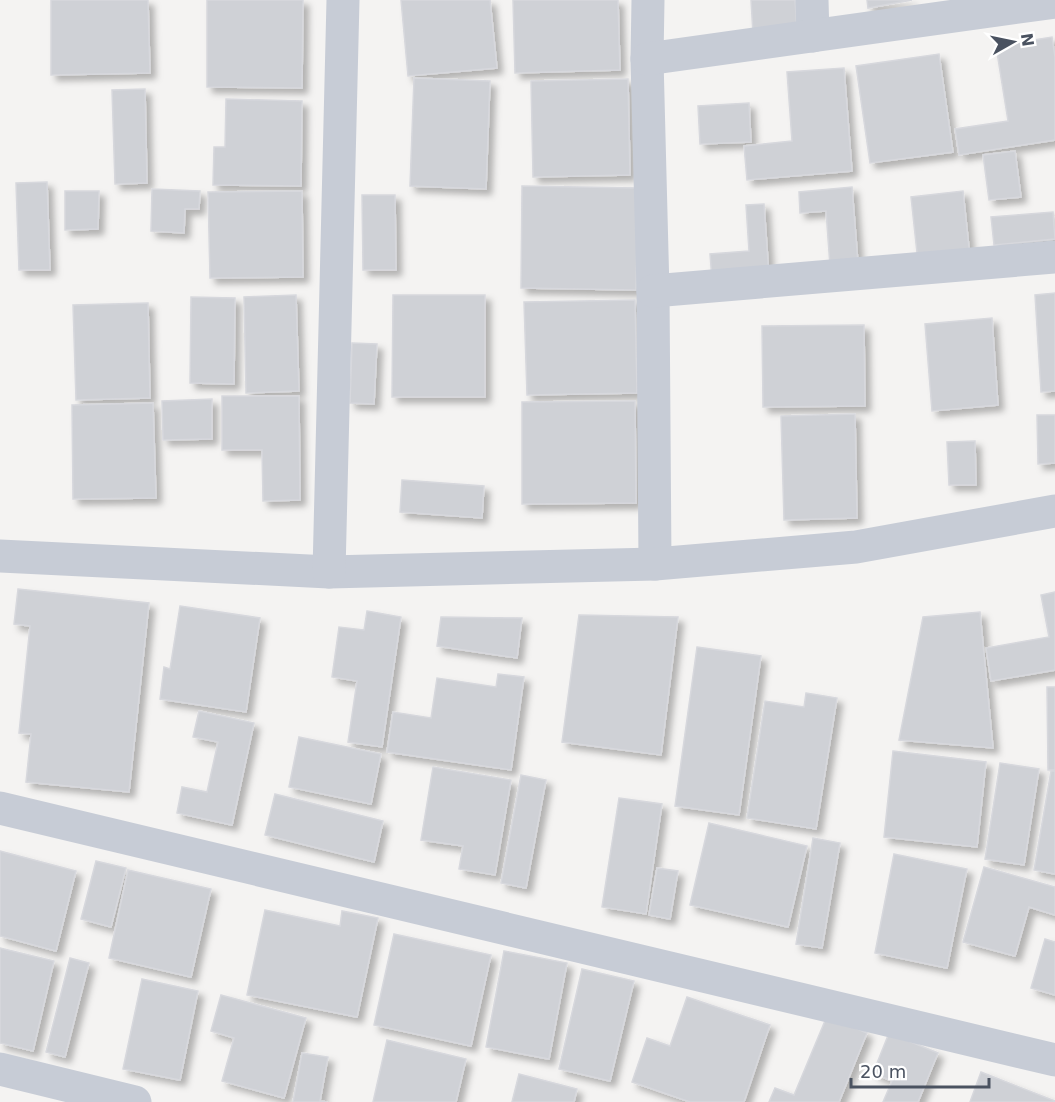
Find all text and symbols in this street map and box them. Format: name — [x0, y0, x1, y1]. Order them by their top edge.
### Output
north arrow — [983, 12, 1043, 72]
text: N — [1017, 32, 1038, 48]
scale bar — [851, 1051, 989, 1089]
text: 20 m — [860, 1061, 906, 1082]

